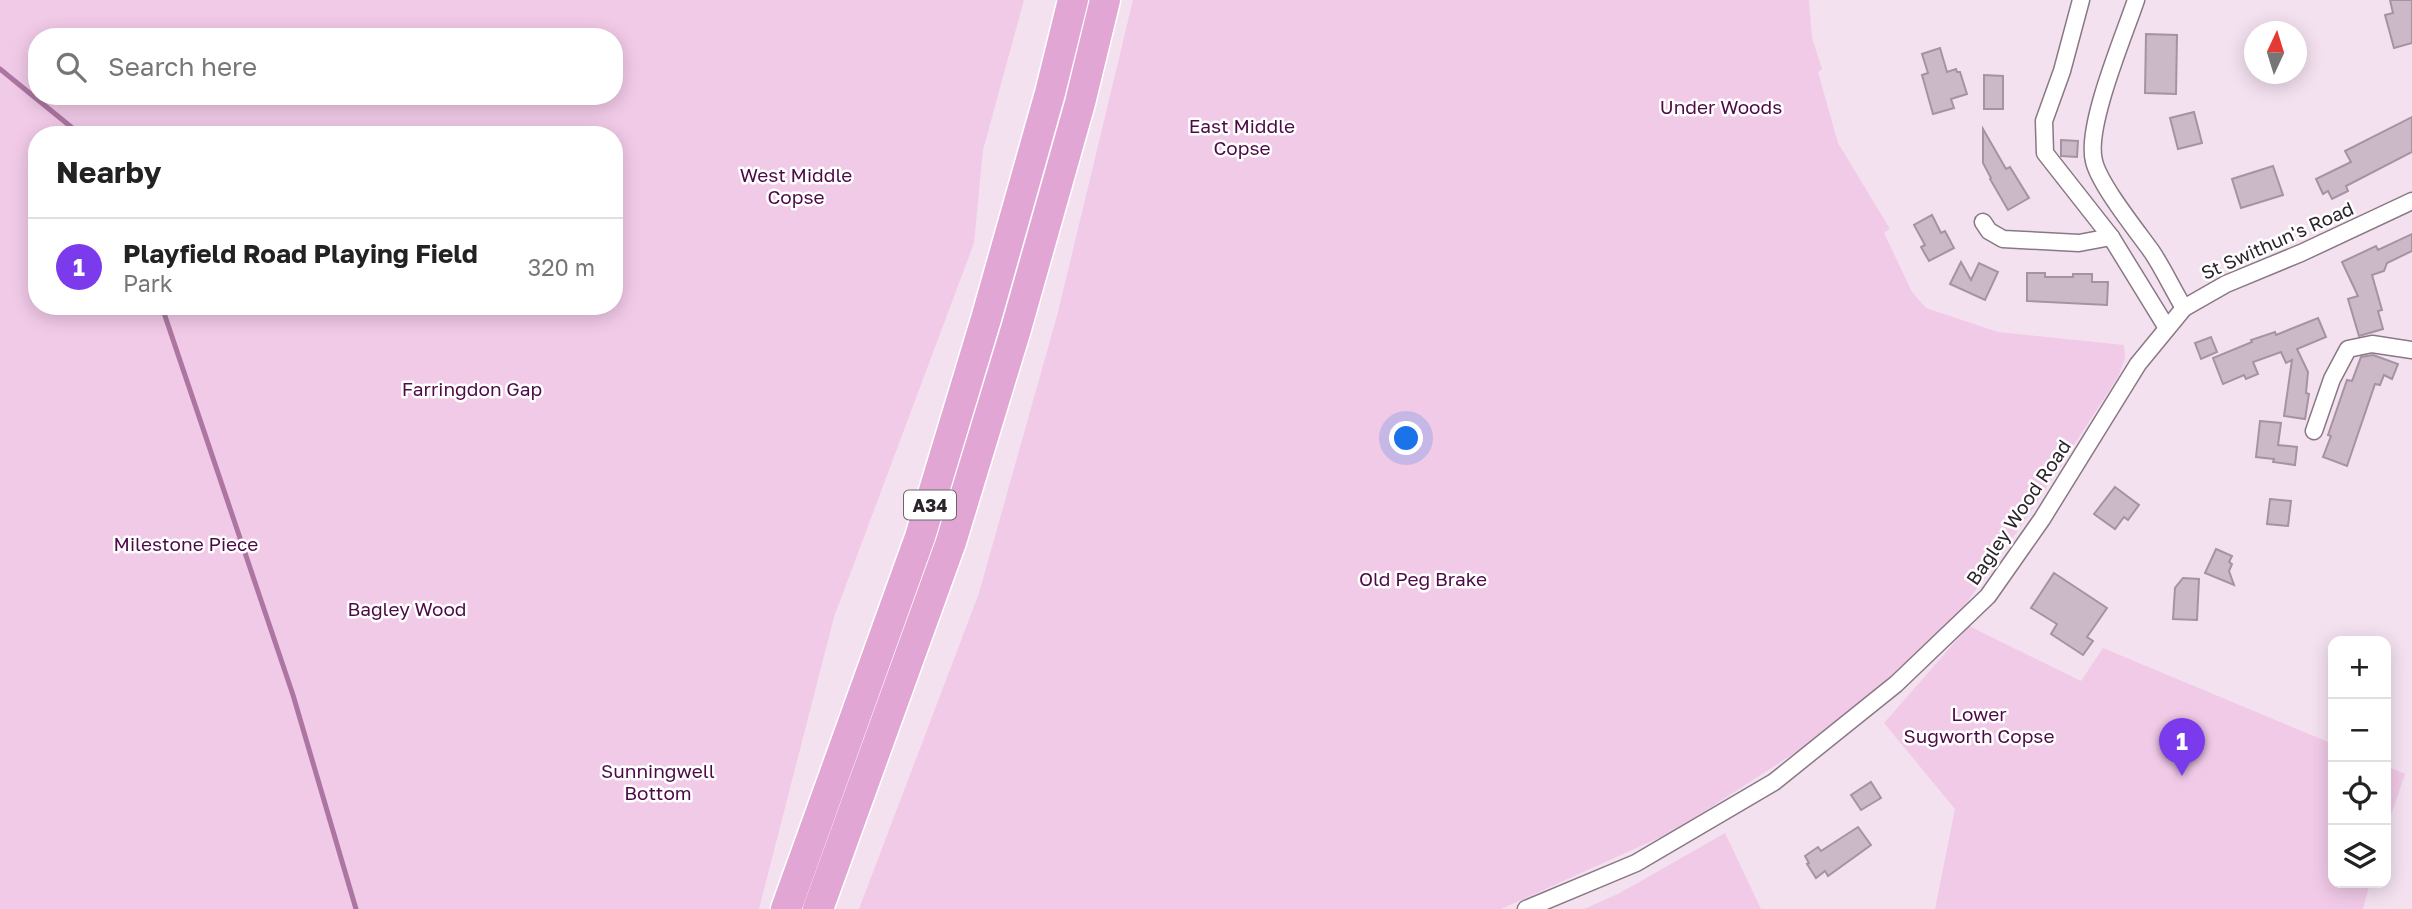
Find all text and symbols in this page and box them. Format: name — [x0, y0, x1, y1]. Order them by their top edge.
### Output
north arrow — [2244, 21, 2307, 84]
search box — [28, 28, 623, 105]
icon: search — [52, 48, 90, 86]
text: Search here — [108, 51, 257, 82]
park label: Under Woods — [1660, 95, 1782, 118]
park label: East Middle Copse — [1189, 114, 1295, 159]
text: Nearby — [56, 154, 161, 190]
park label: West Middle Copse — [740, 163, 852, 208]
street label: St Swithun's Road — [2197, 196, 2357, 284]
text: Playfield Road Playing Field — [123, 238, 478, 269]
text: 1 — [73, 253, 85, 281]
text: 320 m — [528, 253, 595, 281]
text: Park — [123, 269, 173, 297]
park label: Farringdon Gap — [402, 377, 542, 400]
your location — [1389, 421, 1423, 455]
street label: Bagley Wood Road — [1961, 435, 2075, 589]
road number: A34 — [904, 490, 956, 520]
park label: Milestone Piece — [114, 532, 258, 555]
park label: Old Peg Brake — [1359, 567, 1487, 590]
park label: Bagley Wood — [347, 597, 467, 620]
map controls — [2328, 636, 2391, 888]
button: + — [2328, 636, 2391, 699]
button: − — [2328, 699, 2391, 762]
park label: Lower Sugworth Copse — [1904, 702, 2054, 747]
pin: 1 — [2159, 718, 2205, 776]
park label: Sunningwell Bottom — [601, 759, 715, 804]
button: locate — [2328, 762, 2391, 825]
button: layers — [2328, 825, 2391, 888]

